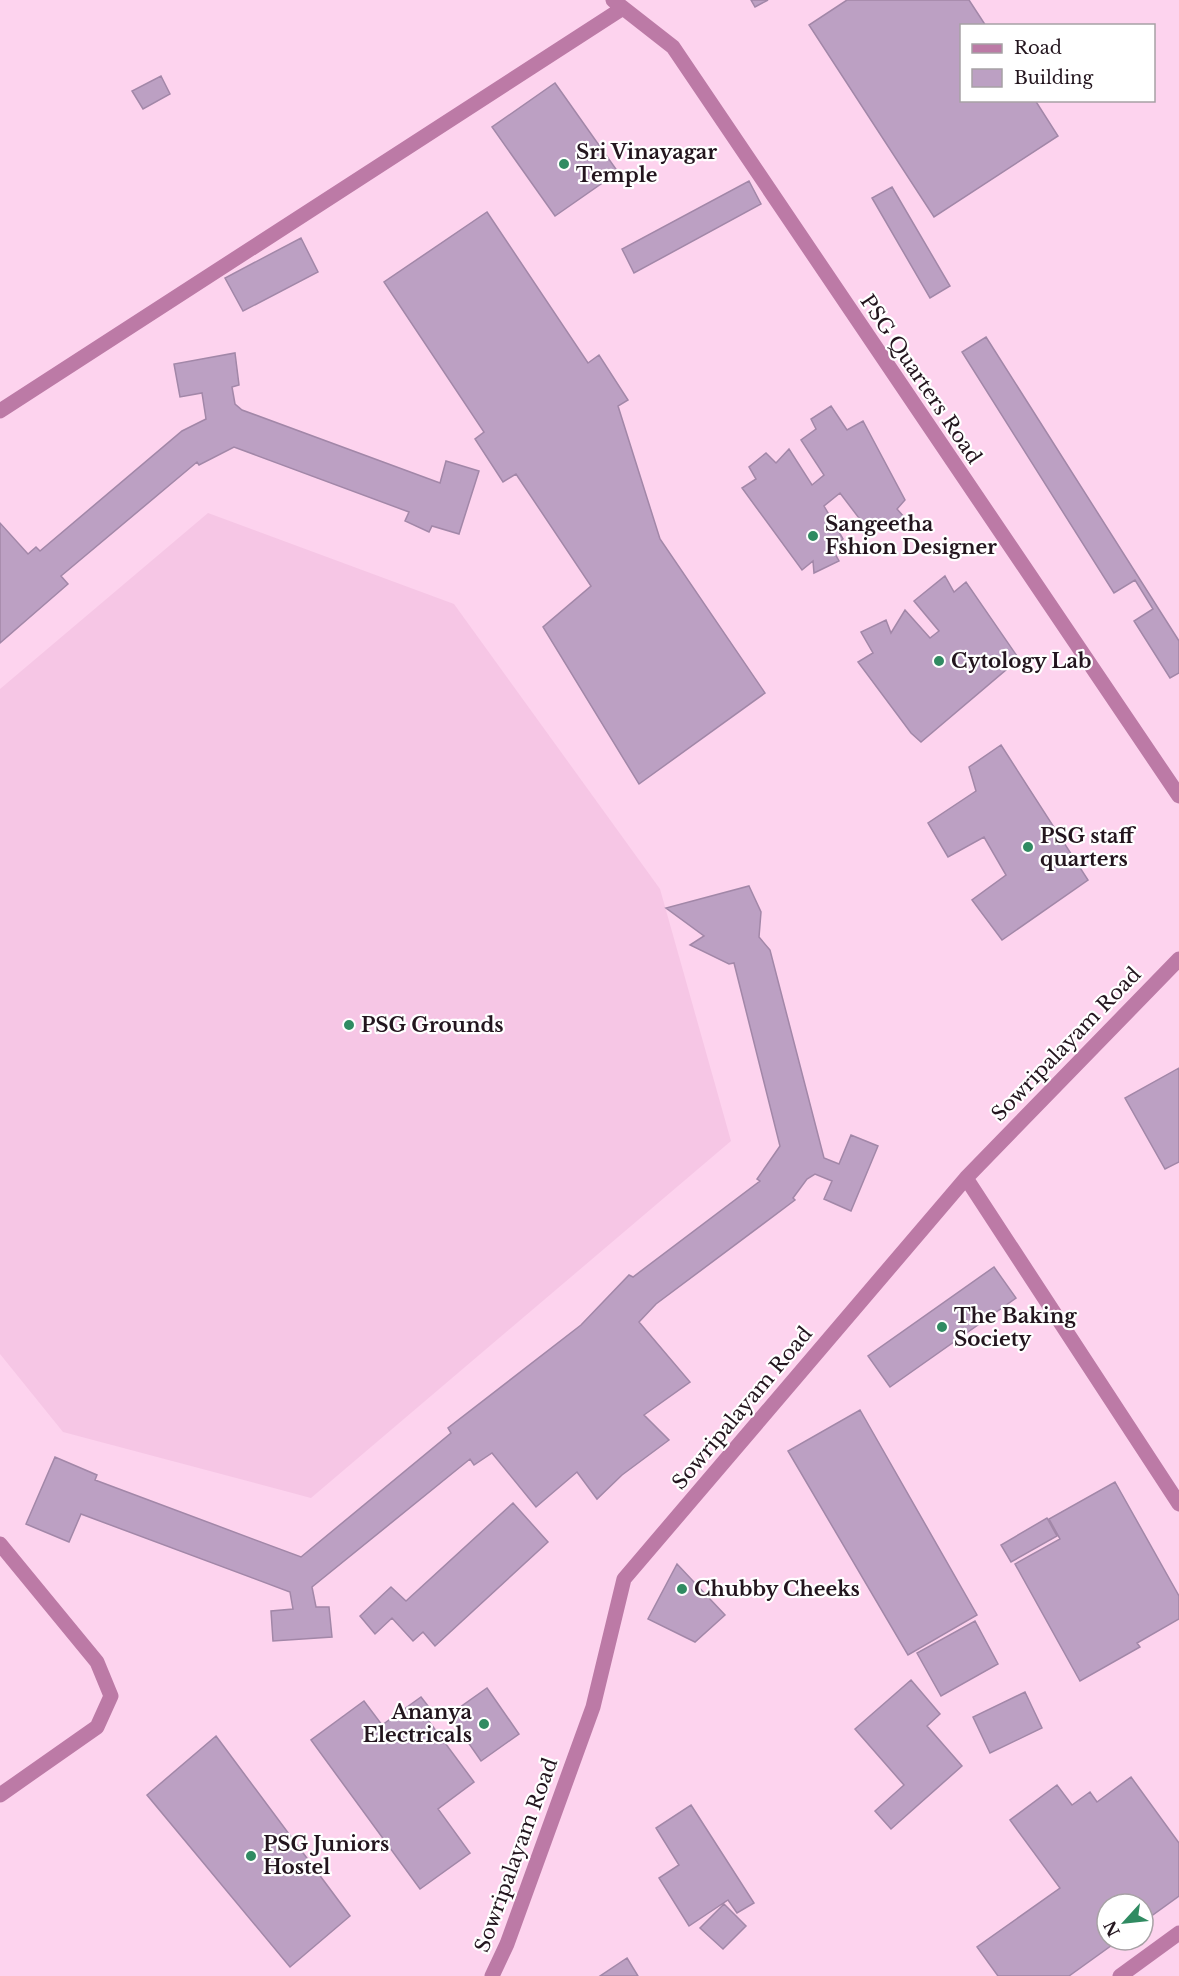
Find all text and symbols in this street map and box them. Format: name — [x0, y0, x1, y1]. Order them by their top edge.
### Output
legend — [960, 24, 1155, 102]
text: Road — [1014, 37, 1062, 59]
text: Building — [1014, 67, 1093, 89]
place label: Sri Vinayagar Temple — [576, 140, 717, 187]
marker: Sri Vinayagar Temple — [557, 157, 571, 171]
street label: PSG Quarters Road — [855, 290, 987, 468]
place label: Sangeetha Fshion Designer — [825, 512, 997, 559]
marker: Sangeetha Fshion Designer — [806, 529, 820, 543]
place label: Cytology Lab — [951, 649, 1091, 673]
marker: Cytology Lab — [932, 654, 946, 668]
place label: PSG staff quarters — [1040, 824, 1137, 871]
marker: PSG staff quarters — [1021, 840, 1035, 854]
street label: Sowripalayam Road — [986, 962, 1146, 1126]
place label: PSG Grounds — [361, 1013, 504, 1037]
marker: PSG Grounds — [342, 1018, 356, 1032]
place label: The Baking Society — [954, 1304, 1077, 1351]
marker: The Baking Society — [935, 1320, 949, 1334]
street label: Sowripalayam Road — [667, 1322, 817, 1494]
place label: Chubby Cheeks — [694, 1577, 860, 1601]
marker: Chubby Cheeks — [675, 1582, 689, 1596]
place label: Ananya Electricals — [363, 1700, 473, 1747]
marker: Ananya Electricals — [477, 1717, 491, 1731]
street label: Sowripalayam Road — [470, 1755, 562, 1955]
place label: PSG Juniors Hostel — [263, 1832, 389, 1879]
marker: PSG Juniors Hostel — [244, 1849, 258, 1863]
north arrow — [1095, 1892, 1155, 1952]
text: N — [1099, 1918, 1124, 1940]

